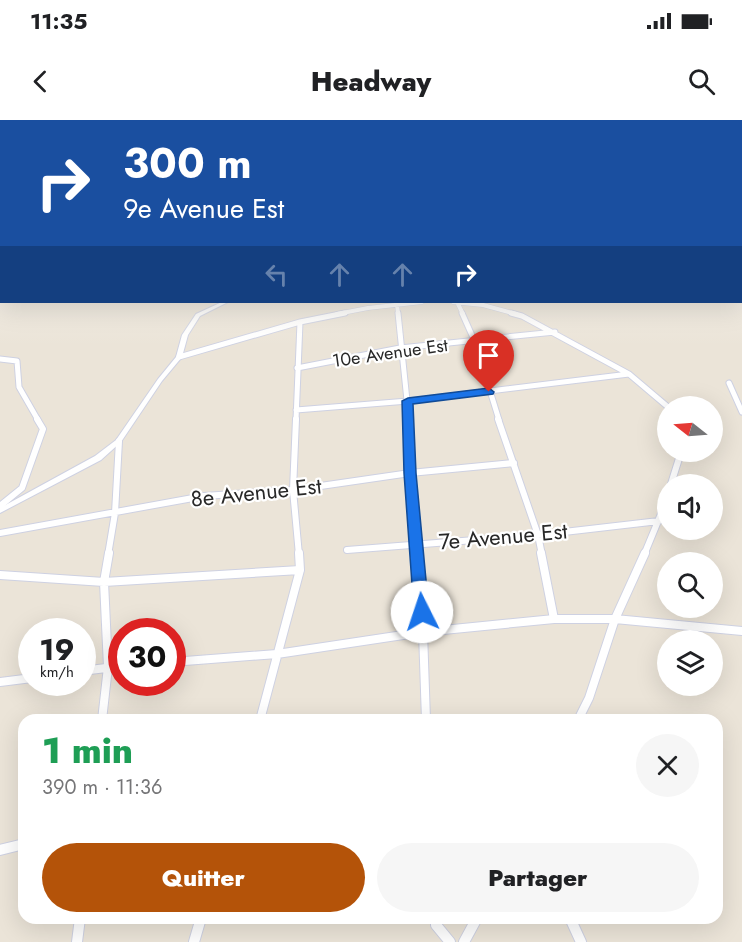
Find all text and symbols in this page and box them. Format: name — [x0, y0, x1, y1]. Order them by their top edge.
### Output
text: 11:35 — [30, 5, 87, 37]
text: Headway — [311, 62, 431, 101]
icon: back — [24, 65, 57, 98]
icon: search — [685, 65, 718, 98]
text: 300 m — [123, 133, 252, 194]
icon: right — [24, 144, 102, 222]
text: 9e Avenue Est — [123, 189, 284, 228]
icon: left — [260, 258, 293, 291]
icon: ahead — [323, 258, 356, 291]
icon: ahead — [386, 258, 419, 291]
icon: right — [449, 258, 482, 291]
pin — [463, 330, 514, 392]
street label: 10e Avenue Est — [330, 332, 450, 374]
icon: arrive — [472, 339, 505, 372]
north arrow — [657, 396, 723, 462]
map controls — [657, 396, 723, 696]
street label: 8e Avenue Est — [189, 469, 324, 515]
button: sound — [657, 474, 723, 540]
street label: 7e Avenue Est — [437, 514, 569, 558]
button: search — [657, 552, 723, 618]
position arrow — [390, 580, 454, 644]
speed limit sign: 30 — [108, 618, 186, 696]
text: 19 — [39, 628, 75, 671]
button: layers — [657, 630, 723, 696]
text: km/h — [40, 661, 74, 683]
text: 1 min — [42, 724, 133, 776]
button: close — [636, 734, 699, 797]
text: 390 m · 11:36 — [42, 773, 162, 802]
button: Quitter — [42, 843, 365, 912]
button: Partager — [377, 843, 699, 912]

